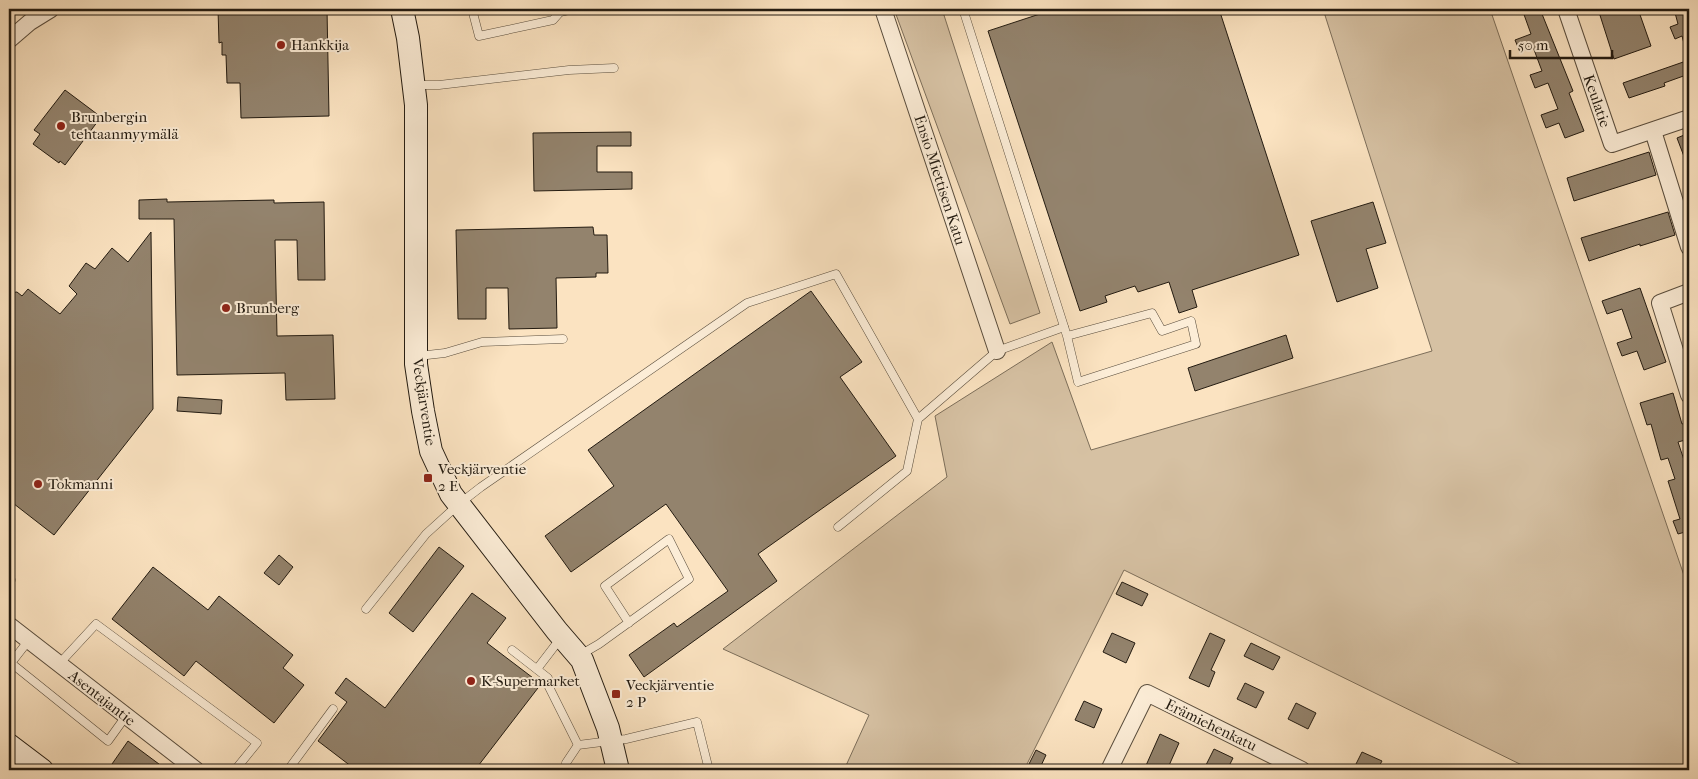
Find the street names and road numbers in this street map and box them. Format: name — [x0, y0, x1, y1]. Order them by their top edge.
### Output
street label: Keulatie — [1580, 72, 1615, 130]
street label: Ensio Miettisen Katu — [910, 113, 970, 248]
street label: Veckjärventie — [408, 356, 440, 447]
street label: Asentajantie — [64, 666, 140, 730]
street label: Erämiehenkatu — [1162, 695, 1260, 755]

